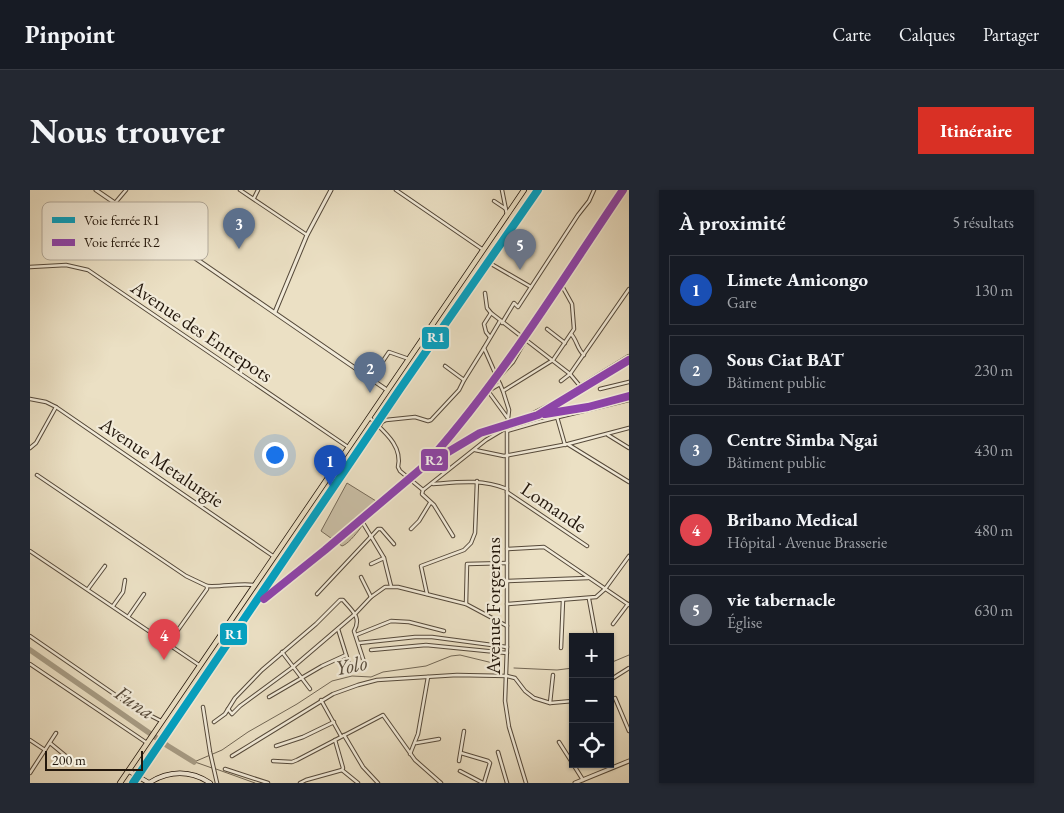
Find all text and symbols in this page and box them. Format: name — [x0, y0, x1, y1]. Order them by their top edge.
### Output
text: Pinpoint — [25, 19, 115, 50]
text: Carte — [832, 23, 871, 46]
text: Calques — [899, 23, 955, 46]
text: Partager — [983, 23, 1039, 46]
button: Itinéraire — [918, 107, 1034, 154]
text: Nous trouver — [30, 108, 225, 153]
legend — [42, 202, 208, 260]
pin: 3 — [223, 208, 255, 249]
text: À proximité — [679, 209, 786, 236]
text: Voie ferrée R1 — [84, 211, 160, 229]
text: 5 résultats — [952, 212, 1014, 233]
pin: 5 — [504, 229, 536, 270]
text: Voie ferrée R2 — [84, 233, 160, 251]
text: Limete Amicongo — [727, 267, 868, 292]
street label: Avenue des Entrepots — [125, 273, 278, 388]
text: 1 — [692, 280, 700, 301]
text: 130 m — [974, 280, 1013, 301]
text: Gare — [727, 292, 757, 313]
line badge: R1 — [421, 326, 450, 350]
text: R1 — [427, 328, 445, 346]
text: Sous Ciat BAT — [727, 347, 844, 372]
pin: 2 — [354, 352, 386, 393]
text: 2 — [692, 360, 700, 381]
text: 230 m — [974, 360, 1013, 381]
text: Bâtiment public — [727, 372, 826, 393]
street label: Avenue Metalurgie — [94, 410, 229, 513]
text: Centre Simba Ngai — [727, 427, 878, 452]
text: 3 — [692, 440, 700, 461]
text: 430 m — [974, 440, 1013, 461]
your location — [262, 442, 288, 468]
pin: 1 — [314, 445, 346, 486]
line badge: R2 — [420, 448, 449, 472]
text: R2 — [425, 451, 444, 469]
text: Bâtiment public — [727, 452, 826, 473]
street label: Lomande — [516, 476, 592, 538]
text: Bribano Medical — [727, 507, 858, 532]
text: 4 — [692, 520, 700, 541]
text: 480 m — [974, 520, 1013, 541]
text: Hôpital · Avenue Brasserie — [727, 532, 887, 553]
street label: Avenue Forgerons — [480, 537, 506, 676]
text: vie tabernacle — [727, 587, 836, 612]
text: 5 — [692, 600, 700, 621]
text: 630 m — [974, 600, 1013, 621]
text: Église — [727, 612, 762, 633]
pin: 4 — [148, 619, 180, 660]
line badge: R1 — [219, 622, 248, 646]
text: R1 — [225, 625, 243, 643]
map controls — [569, 633, 614, 768]
button: + — [569, 633, 614, 678]
water label: Yolo — [333, 649, 369, 681]
water label: Funa — [109, 678, 160, 725]
button: − — [569, 678, 614, 723]
button: locate — [569, 723, 614, 768]
scale bar — [45, 748, 142, 771]
text: 200 m — [52, 751, 86, 769]

